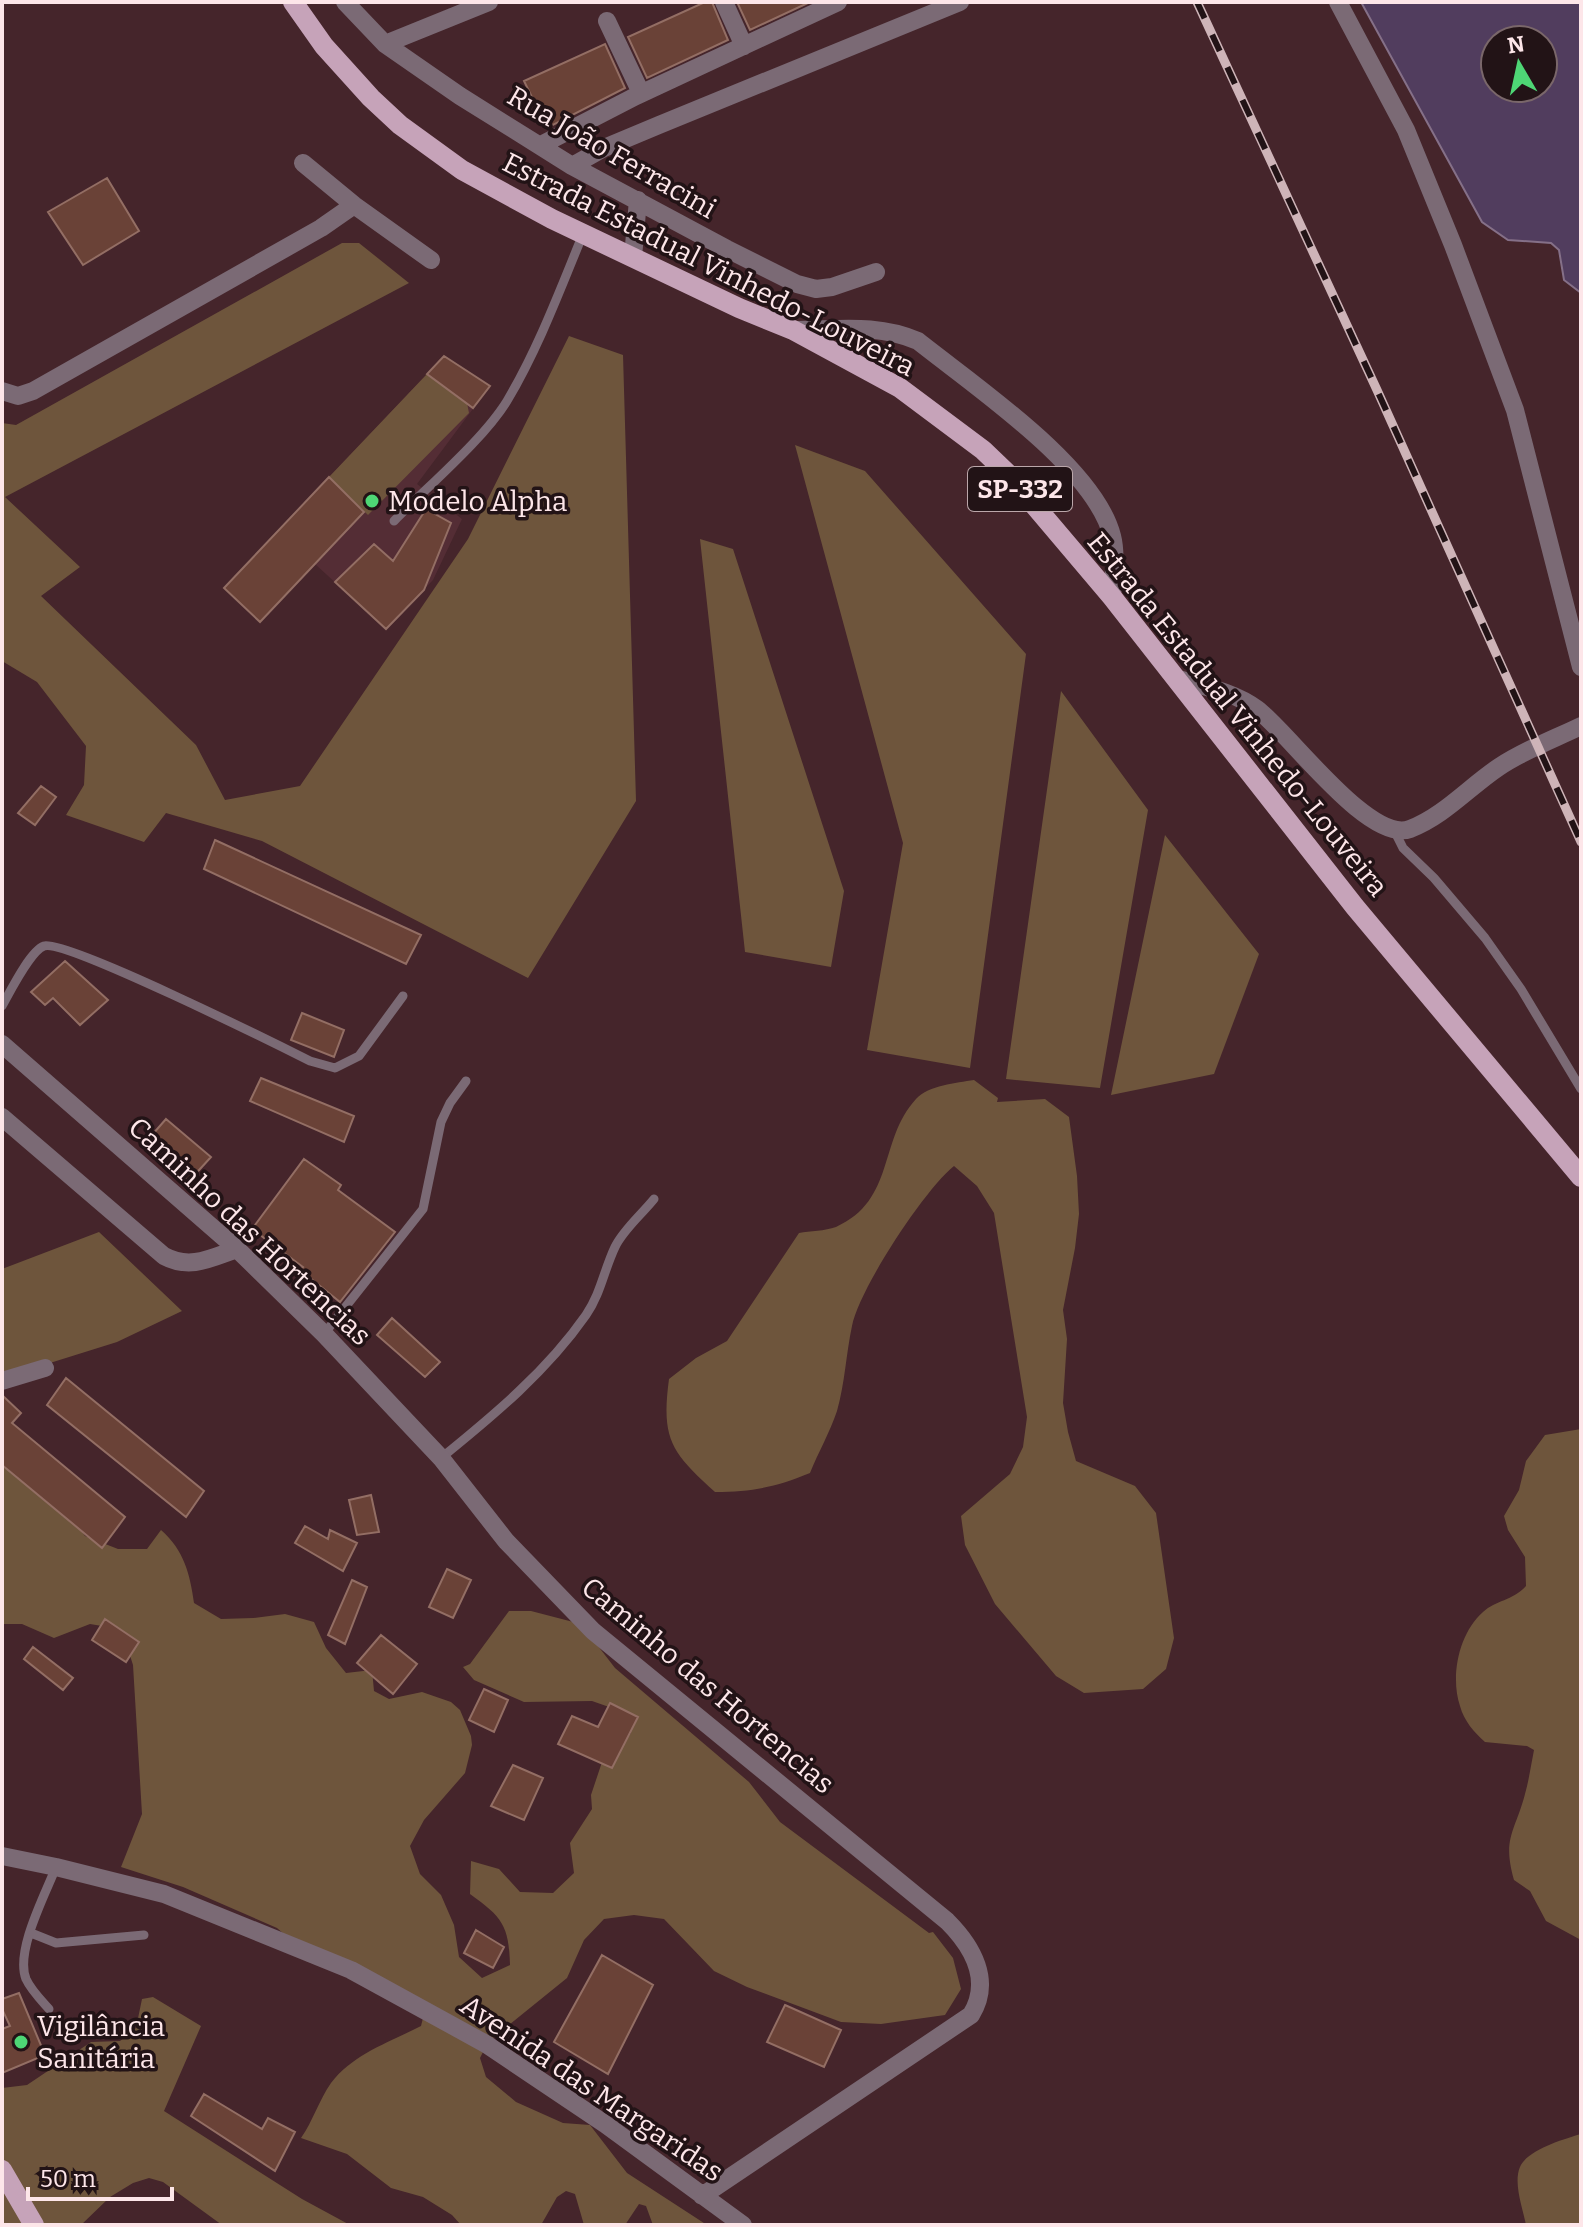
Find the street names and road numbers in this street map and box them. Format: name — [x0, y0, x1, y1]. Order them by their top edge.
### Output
street label: Rua João Ferracini — [502, 79, 722, 226]
street label: Estrada Estadual Vinhedo-Louveira — [497, 146, 920, 383]
road number: SP-332 — [968, 467, 1072, 511]
street label: Estrada Estadual Vinhedo-Louveira — [1081, 526, 1395, 903]
street label: Caminho das Hortencias — [122, 1111, 378, 1352]
street label: Caminho das Hortencias — [575, 1570, 840, 1801]
street label: Avenida das Margaridas — [454, 1988, 729, 2189]

